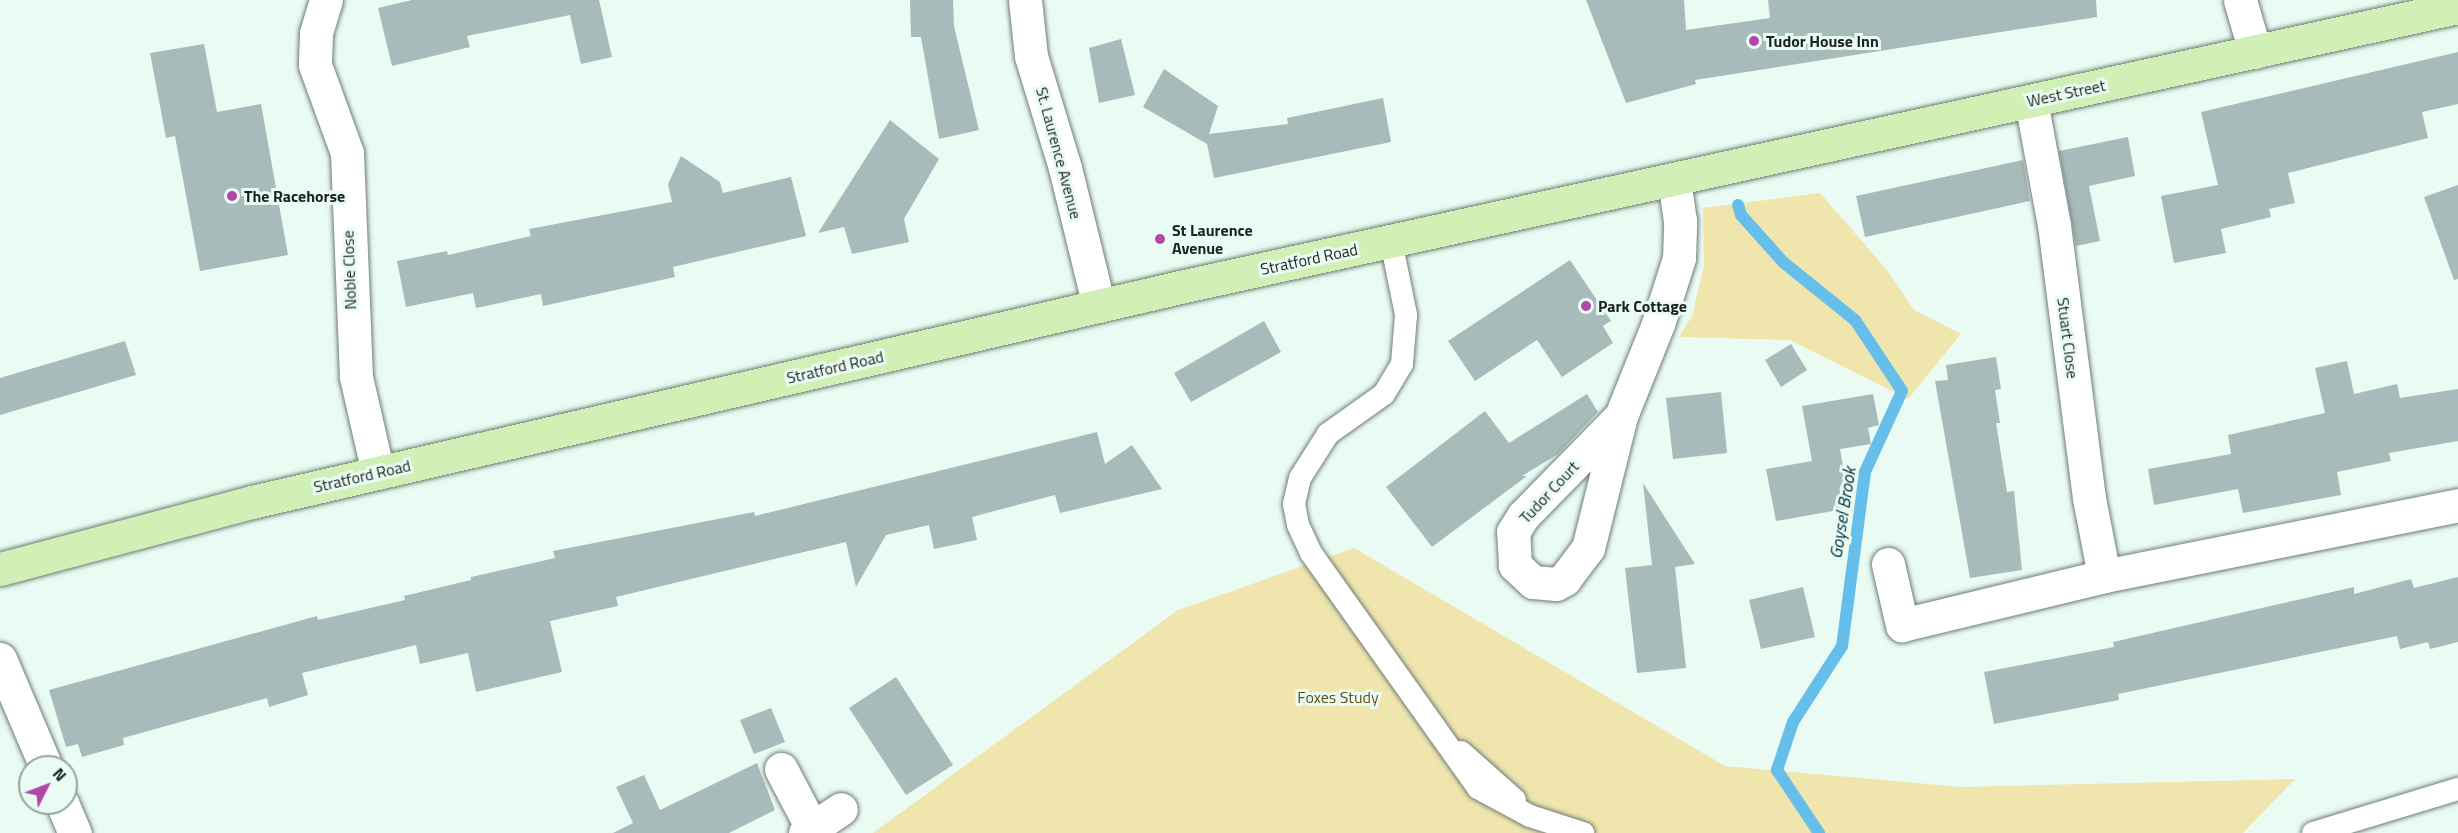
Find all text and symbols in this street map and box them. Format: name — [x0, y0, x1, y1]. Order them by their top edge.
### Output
place label: Tudor House Inn — [1766, 31, 1879, 51]
marker: Tudor House Inn — [1747, 34, 1761, 48]
street label: West Street — [2025, 75, 2107, 111]
street label: St. Laurence Avenue — [1032, 85, 1086, 221]
place label: The Racehorse — [244, 186, 345, 206]
marker: The Racehorse — [225, 189, 239, 203]
place label: St Laurence Avenue — [1172, 220, 1253, 258]
street label: Noble Close — [338, 230, 360, 310]
marker: St Laurence Avenue — [1153, 232, 1167, 246]
street label: Stratford Road — [1259, 239, 1359, 279]
place label: Park Cottage — [1598, 296, 1687, 316]
street label: Stuart Close — [2053, 296, 2083, 380]
marker: Park Cottage — [1579, 299, 1593, 313]
street label: Stratford Road — [785, 347, 885, 387]
street label: Stratford Road — [312, 456, 412, 496]
street label: Tudor Court — [1515, 457, 1583, 527]
water label: Goysel Brook — [1825, 466, 1861, 560]
park label: Foxes Study — [1297, 687, 1379, 707]
north arrow — [18, 755, 78, 815]
text: N — [47, 762, 73, 786]

